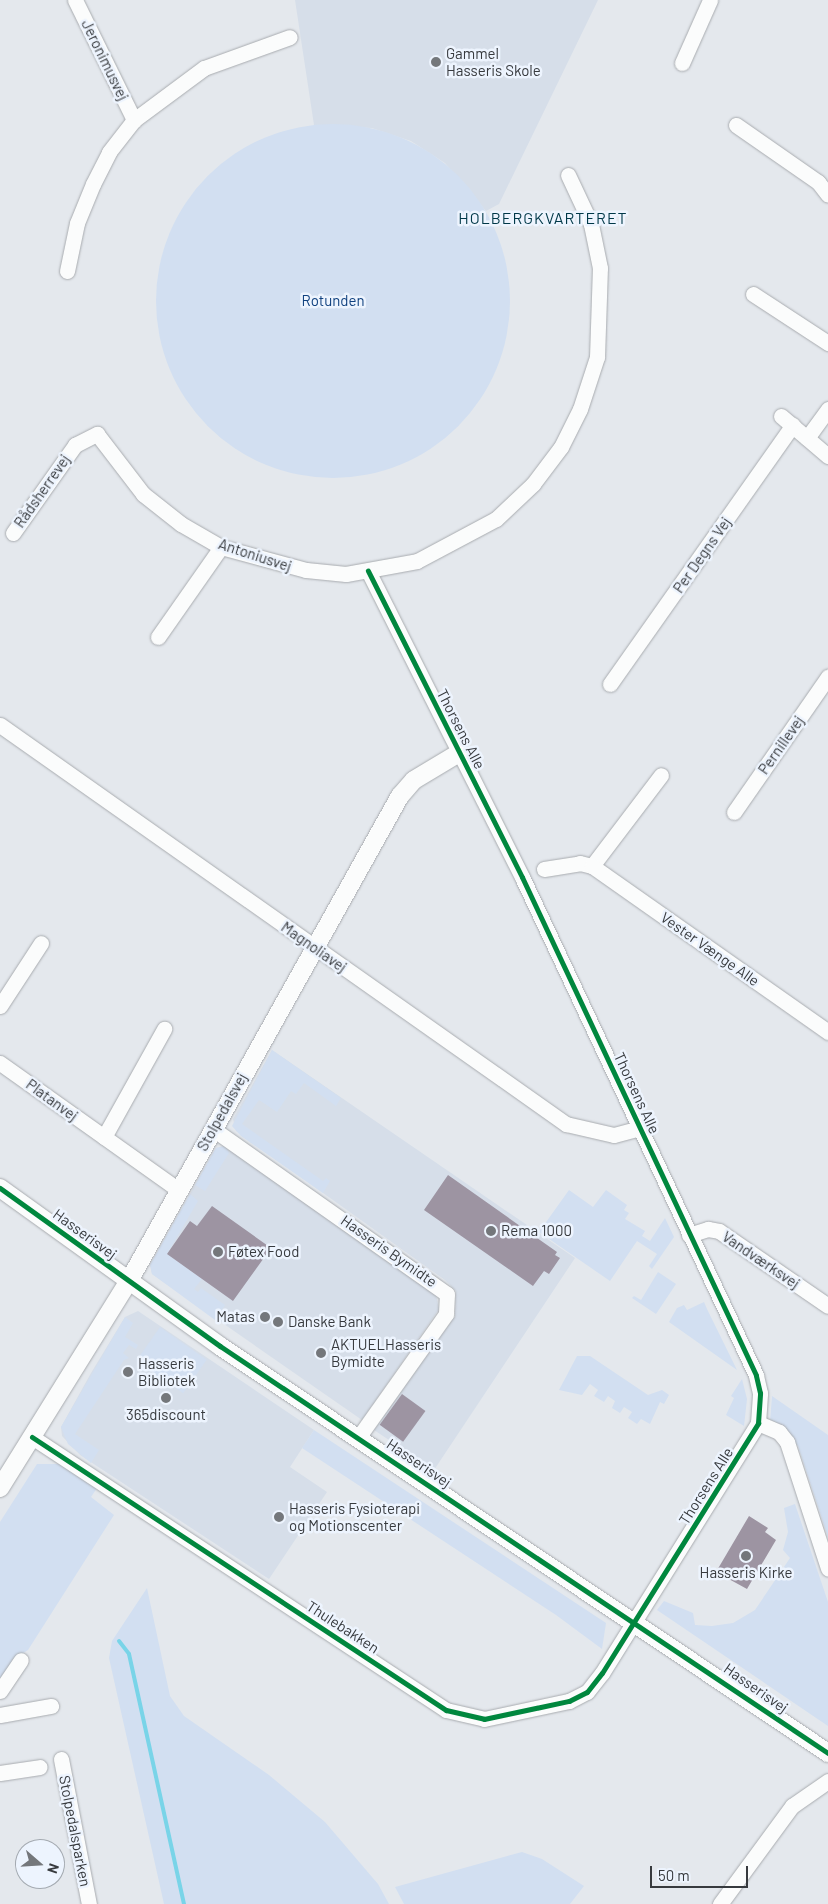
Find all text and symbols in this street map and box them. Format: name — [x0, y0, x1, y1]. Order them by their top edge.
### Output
street label: Jeronimusvej — [78, 17, 132, 103]
place label: Gammel Hasseris Skole — [446, 44, 541, 79]
marker: Gammel Hasseris Skole — [430, 56, 442, 68]
district label: HOLBERGKVARTERET — [456, 208, 630, 228]
park label: Rotunden — [302, 292, 364, 310]
street label: Rådsherrevej — [10, 451, 74, 531]
street label: Per Degns Vej — [669, 514, 735, 596]
street label: Antoniusvej — [216, 535, 294, 575]
street label: Thorsens Alle — [433, 686, 489, 772]
street label: Pernillevej — [754, 712, 808, 778]
street label: Vester Vænge Alle — [657, 908, 763, 990]
street label: Magnoliavej — [278, 918, 350, 976]
street label: Thorsens Alle — [610, 1049, 664, 1137]
street label: Stolpedalsvej — [193, 1070, 251, 1154]
street label: Platanvej — [23, 1075, 81, 1125]
street label: Hasserisvej — [50, 1205, 120, 1263]
street label: Hasseris Bymidte — [338, 1211, 440, 1291]
place label: Rema 1000 — [501, 1222, 572, 1240]
marker: Rema 1000 — [485, 1225, 497, 1237]
street label: Vandværksvej — [719, 1227, 803, 1293]
place label: Føtex Food — [228, 1243, 299, 1261]
marker: Føtex Food — [212, 1246, 224, 1258]
place label: Matas — [216, 1308, 255, 1326]
marker: Matas — [259, 1311, 271, 1323]
place label: Danske Bank — [288, 1313, 371, 1331]
marker: Danske Bank — [272, 1316, 284, 1328]
place label: AKTUELHasseris Bymidte — [331, 1335, 441, 1370]
marker: AKTUELHasseris Bymidte — [315, 1347, 327, 1359]
place label: Hasseris Bibliotek — [138, 1354, 196, 1389]
marker: Hasseris Bibliotek — [122, 1366, 134, 1378]
marker: 365discount — [160, 1392, 172, 1404]
place label: 365discount — [126, 1406, 206, 1424]
street label: Hasserisvej — [383, 1435, 455, 1491]
street label: Thorsens Alle — [675, 1444, 737, 1528]
place label: Hasseris Fysioterapi og Motionscenter — [289, 1499, 420, 1534]
marker: Hasseris Fysioterapi og Motionscenter — [273, 1511, 285, 1523]
marker: Hasseris Kirke — [740, 1550, 752, 1562]
place label: Hasseris Kirke — [700, 1564, 792, 1582]
street label: Thulebakken — [303, 1597, 383, 1657]
street label: Hasserisvej — [720, 1659, 792, 1717]
street label: Stolpedalsparken — [55, 1774, 95, 1888]
north arrow — [15, 1839, 65, 1889]
scale bar — [653, 1856, 750, 1888]
text: N — [44, 1862, 63, 1876]
text: 50 m — [658, 1866, 690, 1884]

